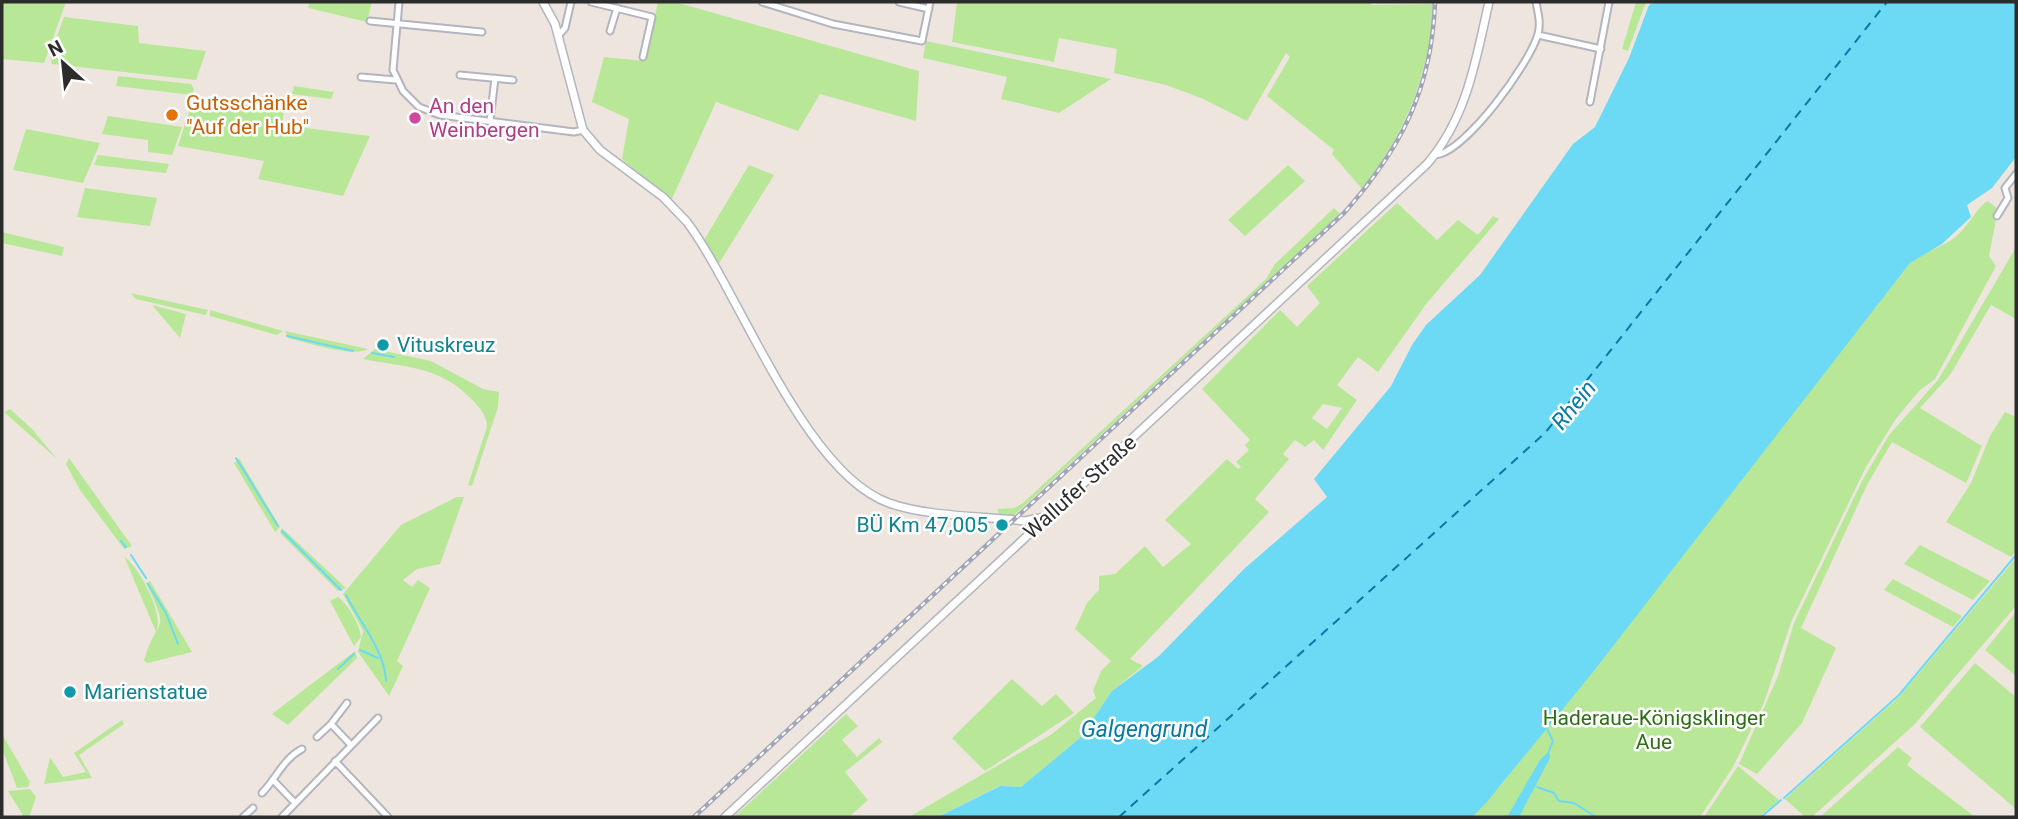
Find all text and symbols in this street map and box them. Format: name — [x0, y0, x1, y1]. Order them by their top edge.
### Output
north arrow — [28, 28, 98, 98]
text: N — [44, 35, 67, 62]
place label: Gutsschänke "Auf der Hub" — [186, 91, 309, 139]
place label: An den Weinbergen — [429, 94, 540, 142]
marker: Gutsschänke "Auf der Hub" — [164, 107, 180, 123]
marker: An den Weinbergen — [407, 110, 423, 126]
place label: Vituskreuz — [397, 333, 495, 357]
marker: Vituskreuz — [375, 337, 391, 353]
water label: Rhein — [1546, 375, 1602, 435]
street label: Wallufer Straße — [1019, 430, 1141, 544]
place label: BÜ Km 47,005 — [856, 513, 988, 537]
marker: BÜ Km 47,005 — [994, 517, 1010, 533]
place label: Marienstatue — [84, 680, 207, 704]
marker: Marienstatue — [62, 684, 78, 700]
park label: Haderaue-Königsklinger Aue — [1543, 706, 1765, 754]
water label: Galgengrund — [1081, 716, 1208, 743]

